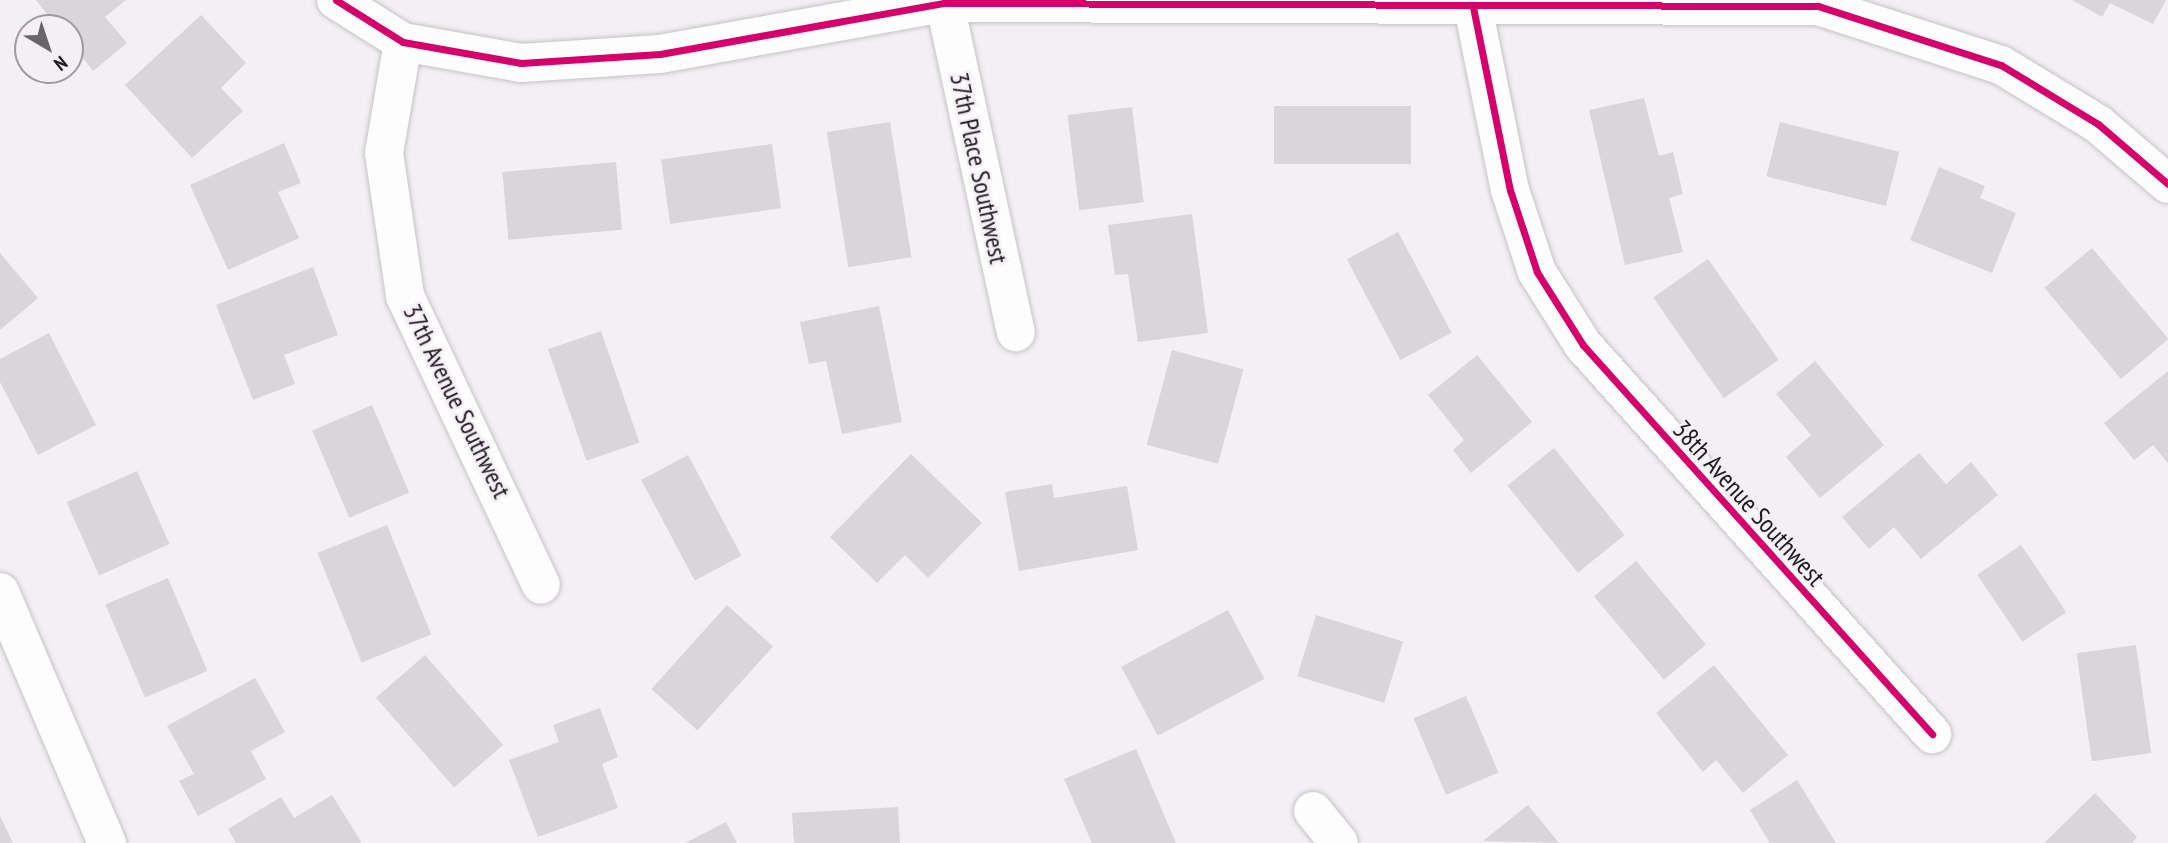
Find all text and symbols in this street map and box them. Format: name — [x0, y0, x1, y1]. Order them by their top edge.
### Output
north arrow — [14, 14, 84, 84]
text: N — [49, 51, 73, 76]
street label: 37th Place Southwest — [944, 70, 1014, 266]
street label: 37th Avenue Southwest — [396, 299, 518, 503]
street label: 38th Avenue Southwest — [1666, 413, 1832, 593]

